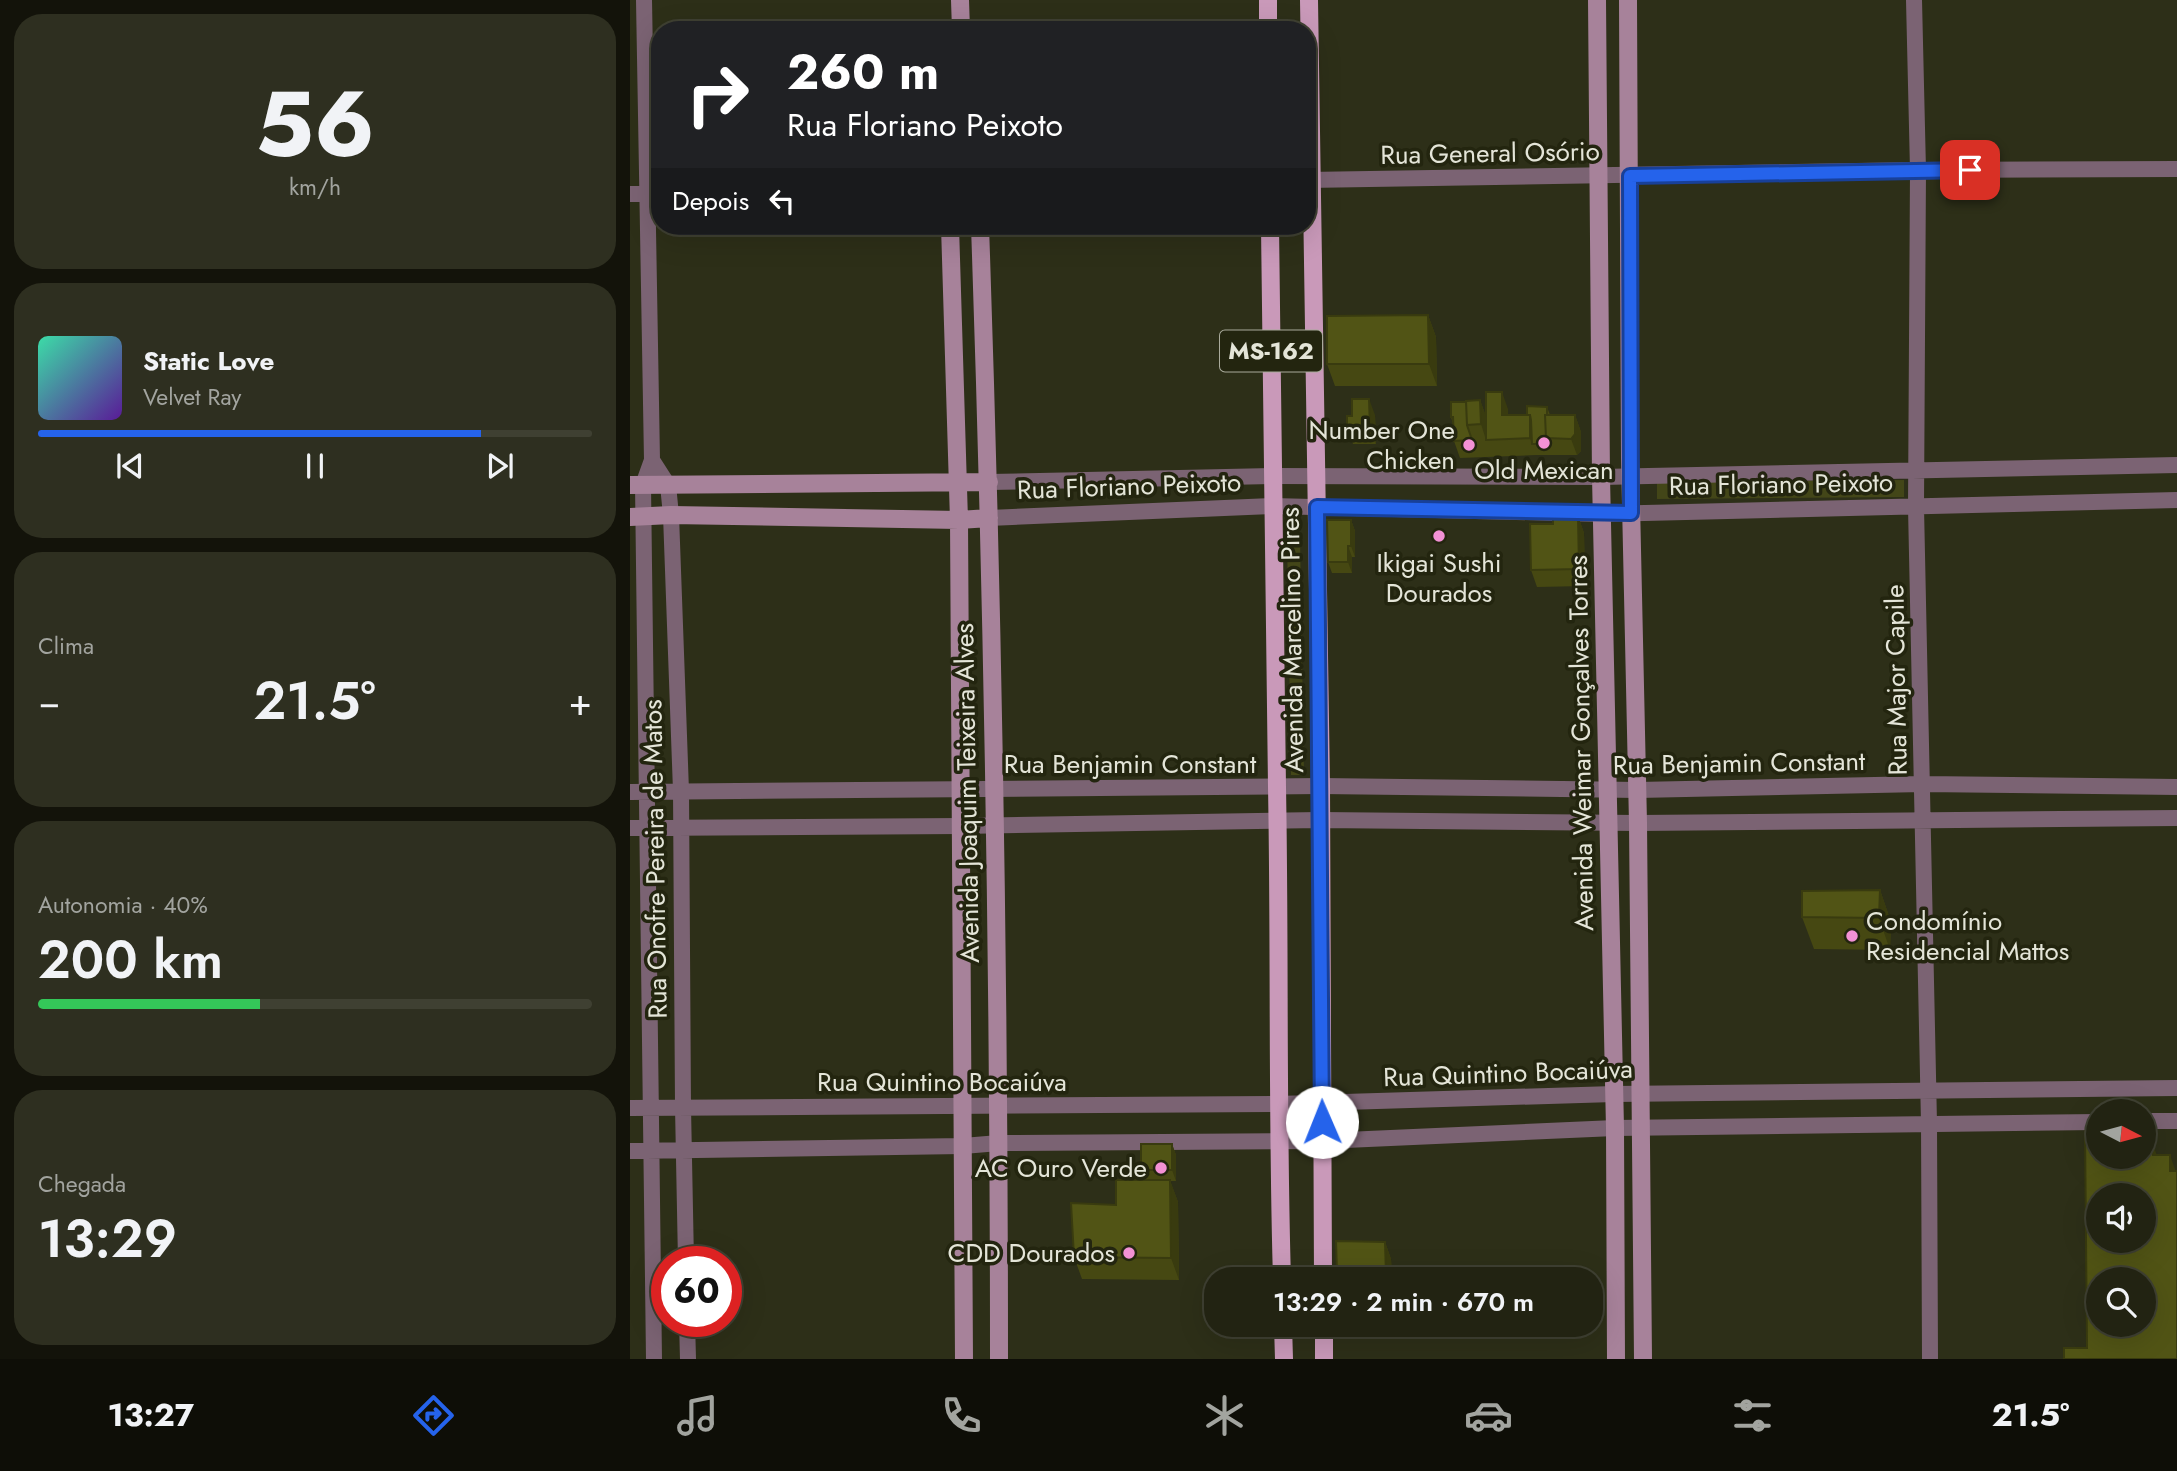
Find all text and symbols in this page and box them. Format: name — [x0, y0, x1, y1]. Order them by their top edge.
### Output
text: 260 m — [787, 37, 939, 107]
icon: right — [672, 49, 763, 140]
text: 56 — [255, 59, 375, 190]
text: Rua Floriano Peixoto — [787, 102, 1063, 148]
street label: Rua General Osório — [1380, 132, 1600, 174]
pin — [1940, 140, 2000, 200]
icon: arrive — [1951, 151, 1989, 189]
text: km/h — [289, 170, 341, 204]
text: Depois — [672, 182, 749, 220]
icon: left — [763, 182, 801, 220]
road number: MS-162 — [1220, 330, 1322, 372]
text: Static Love — [143, 342, 275, 380]
text: Velvet Ray — [143, 380, 241, 414]
place label: Number One Chicken — [1308, 411, 1455, 479]
marker: Old Mexican — [1536, 435, 1552, 451]
marker: Number One Chicken — [1461, 437, 1477, 453]
icon: previous — [111, 447, 149, 485]
icon: pause — [296, 447, 334, 485]
icon: next — [481, 447, 519, 485]
place label: Old Mexican — [1474, 451, 1614, 489]
street label: Rua Floriano Peixoto — [1016, 463, 1242, 509]
street label: Rua Floriano Peixoto — [1669, 463, 1893, 505]
street label: Avenida Marcelino Pires — [1271, 507, 1313, 773]
marker: Ikigai Sushi Dourados — [1431, 528, 1447, 544]
place label: Ikigai Sushi Dourados — [1376, 544, 1502, 612]
street label: Avenida Weimar Gonçalves Torres — [1559, 555, 1603, 931]
street label: Rua Major Capile — [1875, 584, 1917, 776]
street label: Avenida Joaquim Teixeira Alves — [945, 623, 989, 963]
text: Clima — [38, 629, 94, 663]
text: 21.5° — [254, 663, 376, 739]
text: − — [38, 674, 60, 729]
text: + — [569, 674, 592, 729]
street label: Rua Onofre Pereira de Matos — [633, 699, 677, 1019]
street label: Rua Benjamin Constant — [1613, 742, 1866, 784]
street label: Rua Benjamin Constant — [1004, 745, 1257, 783]
text: Autonomia · 40% — [38, 888, 208, 922]
place label: Condomínio Residencial Mattos — [1866, 902, 2069, 970]
text: 200 km — [38, 922, 223, 998]
marker: Condomínio Residencial Mattos — [1844, 928, 1860, 944]
street label: Rua Quintino Bocaiúva — [1383, 1050, 1633, 1096]
street label: Rua Quintino Bocaiúva — [817, 1063, 1067, 1101]
position arrow — [1285, 1085, 1359, 1159]
north arrow — [2086, 1099, 2156, 1169]
map controls — [2086, 1099, 2156, 1337]
place label: AC Ouro Verde — [975, 1149, 1147, 1187]
marker: AC Ouro Verde — [1153, 1160, 1169, 1176]
text: Chegada — [38, 1167, 126, 1201]
button: sound — [2086, 1183, 2156, 1253]
text: 13:29 — [38, 1201, 177, 1277]
place label: CDD Dourados — [948, 1234, 1115, 1272]
marker: CDD Dourados — [1121, 1245, 1137, 1261]
speed limit sign: 60 — [651, 1246, 742, 1337]
button: search — [2086, 1267, 2156, 1337]
text: 13:29 · 2 min · 670 m — [1273, 1283, 1534, 1321]
icon: directions — [409, 1391, 458, 1440]
icon: music — [673, 1391, 722, 1440]
icon: phone — [937, 1391, 986, 1440]
icon: climate — [1200, 1391, 1249, 1440]
icon: car — [1464, 1391, 1513, 1440]
icon: filters — [1728, 1391, 1777, 1440]
text: 13:27 — [107, 1392, 194, 1438]
text: 21.5° — [1992, 1392, 2070, 1438]

